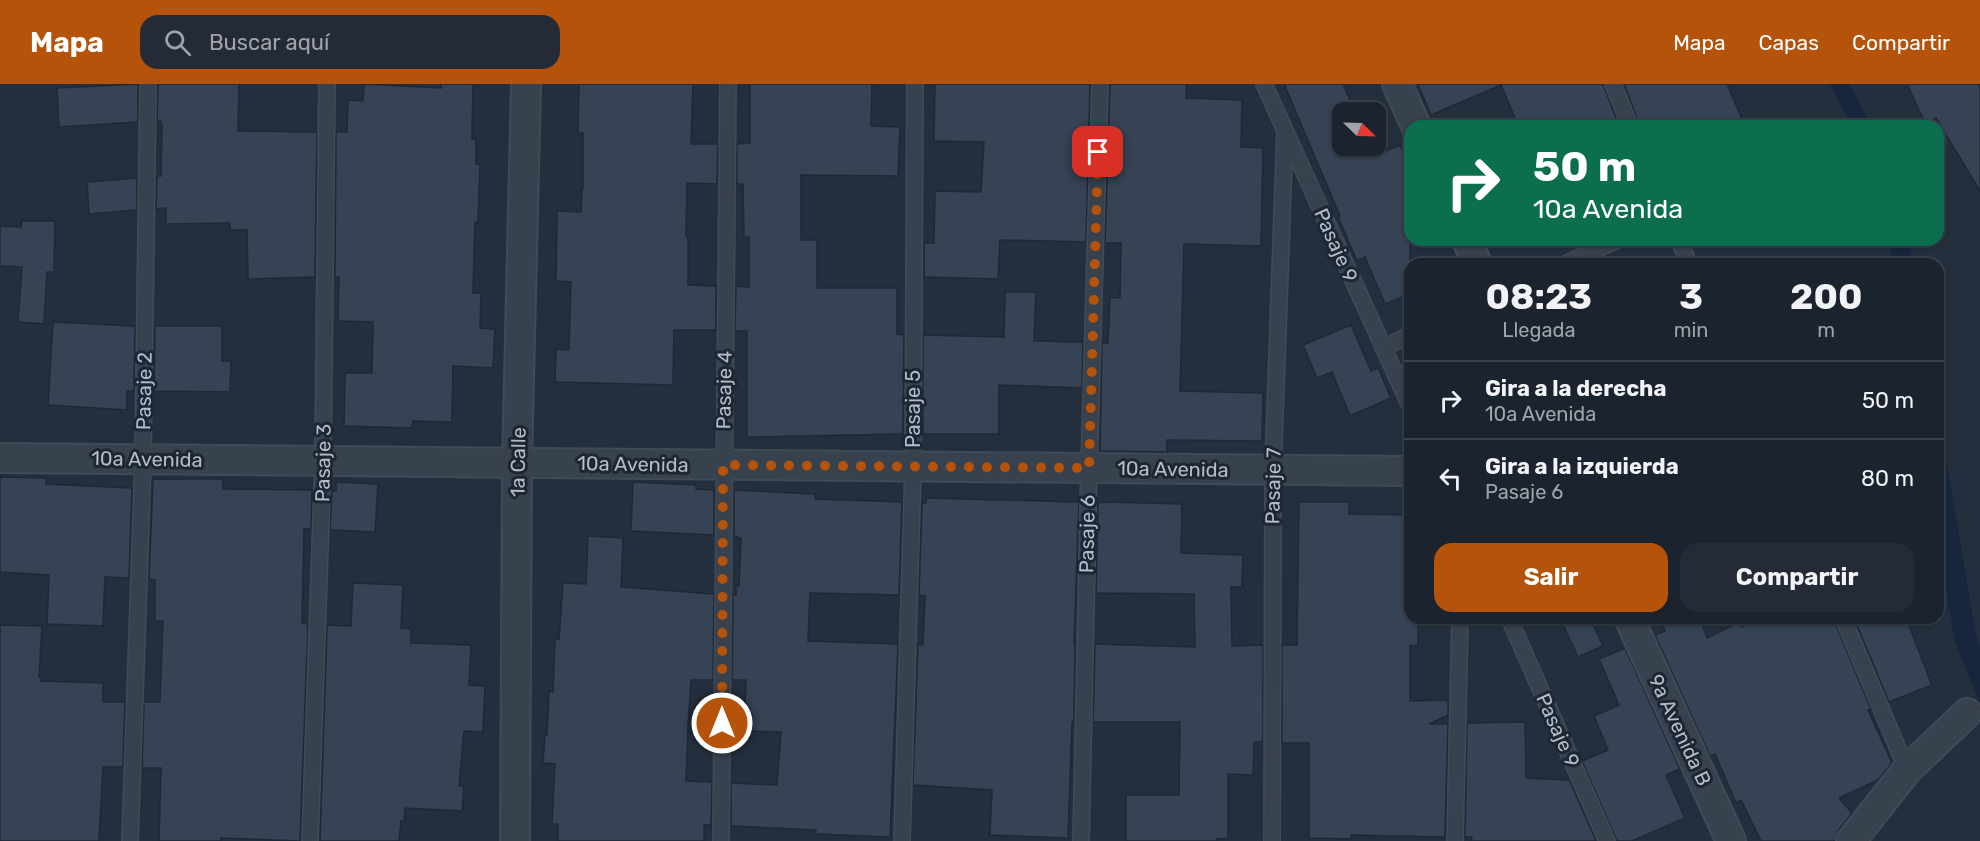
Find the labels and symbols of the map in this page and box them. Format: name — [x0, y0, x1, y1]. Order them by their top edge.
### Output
north arrow — [1332, 102, 1386, 156]
pin — [1072, 126, 1123, 177]
street label: Pasaje 9 — [1309, 204, 1363, 286]
street label: Pasaje 4 — [711, 350, 737, 430]
street label: Pasaje 2 — [131, 352, 157, 430]
street label: Pasaje 5 — [901, 370, 925, 448]
street label: Pasaje 3 — [310, 424, 336, 502]
street label: 1a Calle — [505, 427, 531, 497]
street label: 10a Avenida — [91, 446, 203, 472]
street label: Pasaje 7 — [1260, 448, 1286, 524]
street label: 10a Avenida — [577, 451, 689, 477]
street label: 10a Avenida — [1117, 456, 1229, 482]
street label: Pasaje 6 — [1074, 495, 1100, 573]
street label: 9a Avenida B — [1644, 670, 1716, 790]
street label: Pasaje 9 — [1531, 689, 1585, 771]
position arrow — [690, 691, 754, 755]

